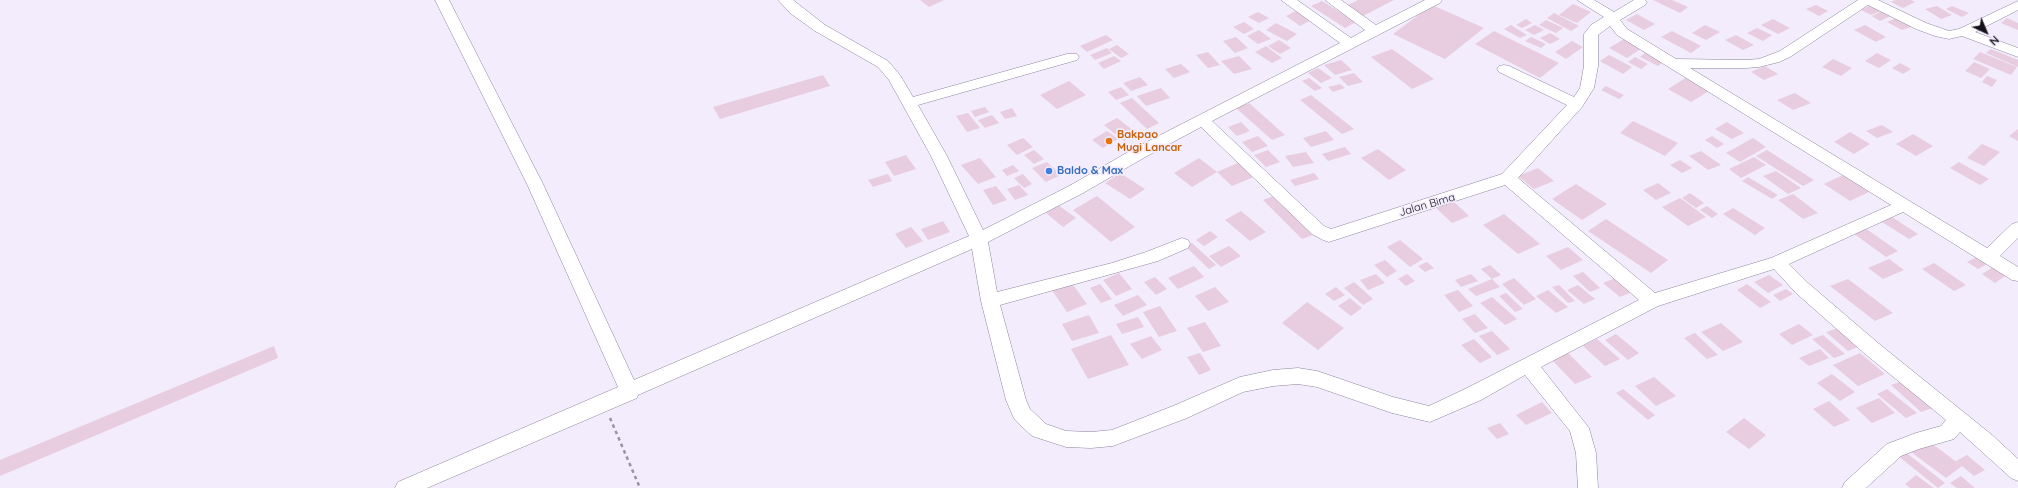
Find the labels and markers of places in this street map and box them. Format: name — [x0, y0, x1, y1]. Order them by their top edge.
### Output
place label: Bakpao Mugi Lancar — [1117, 128, 1182, 154]
marker: Bakpao Mugi Lancar — [1104, 136, 1114, 146]
place label: Baldo & Max — [1057, 164, 1123, 178]
marker: Baldo & Max — [1044, 166, 1054, 176]

